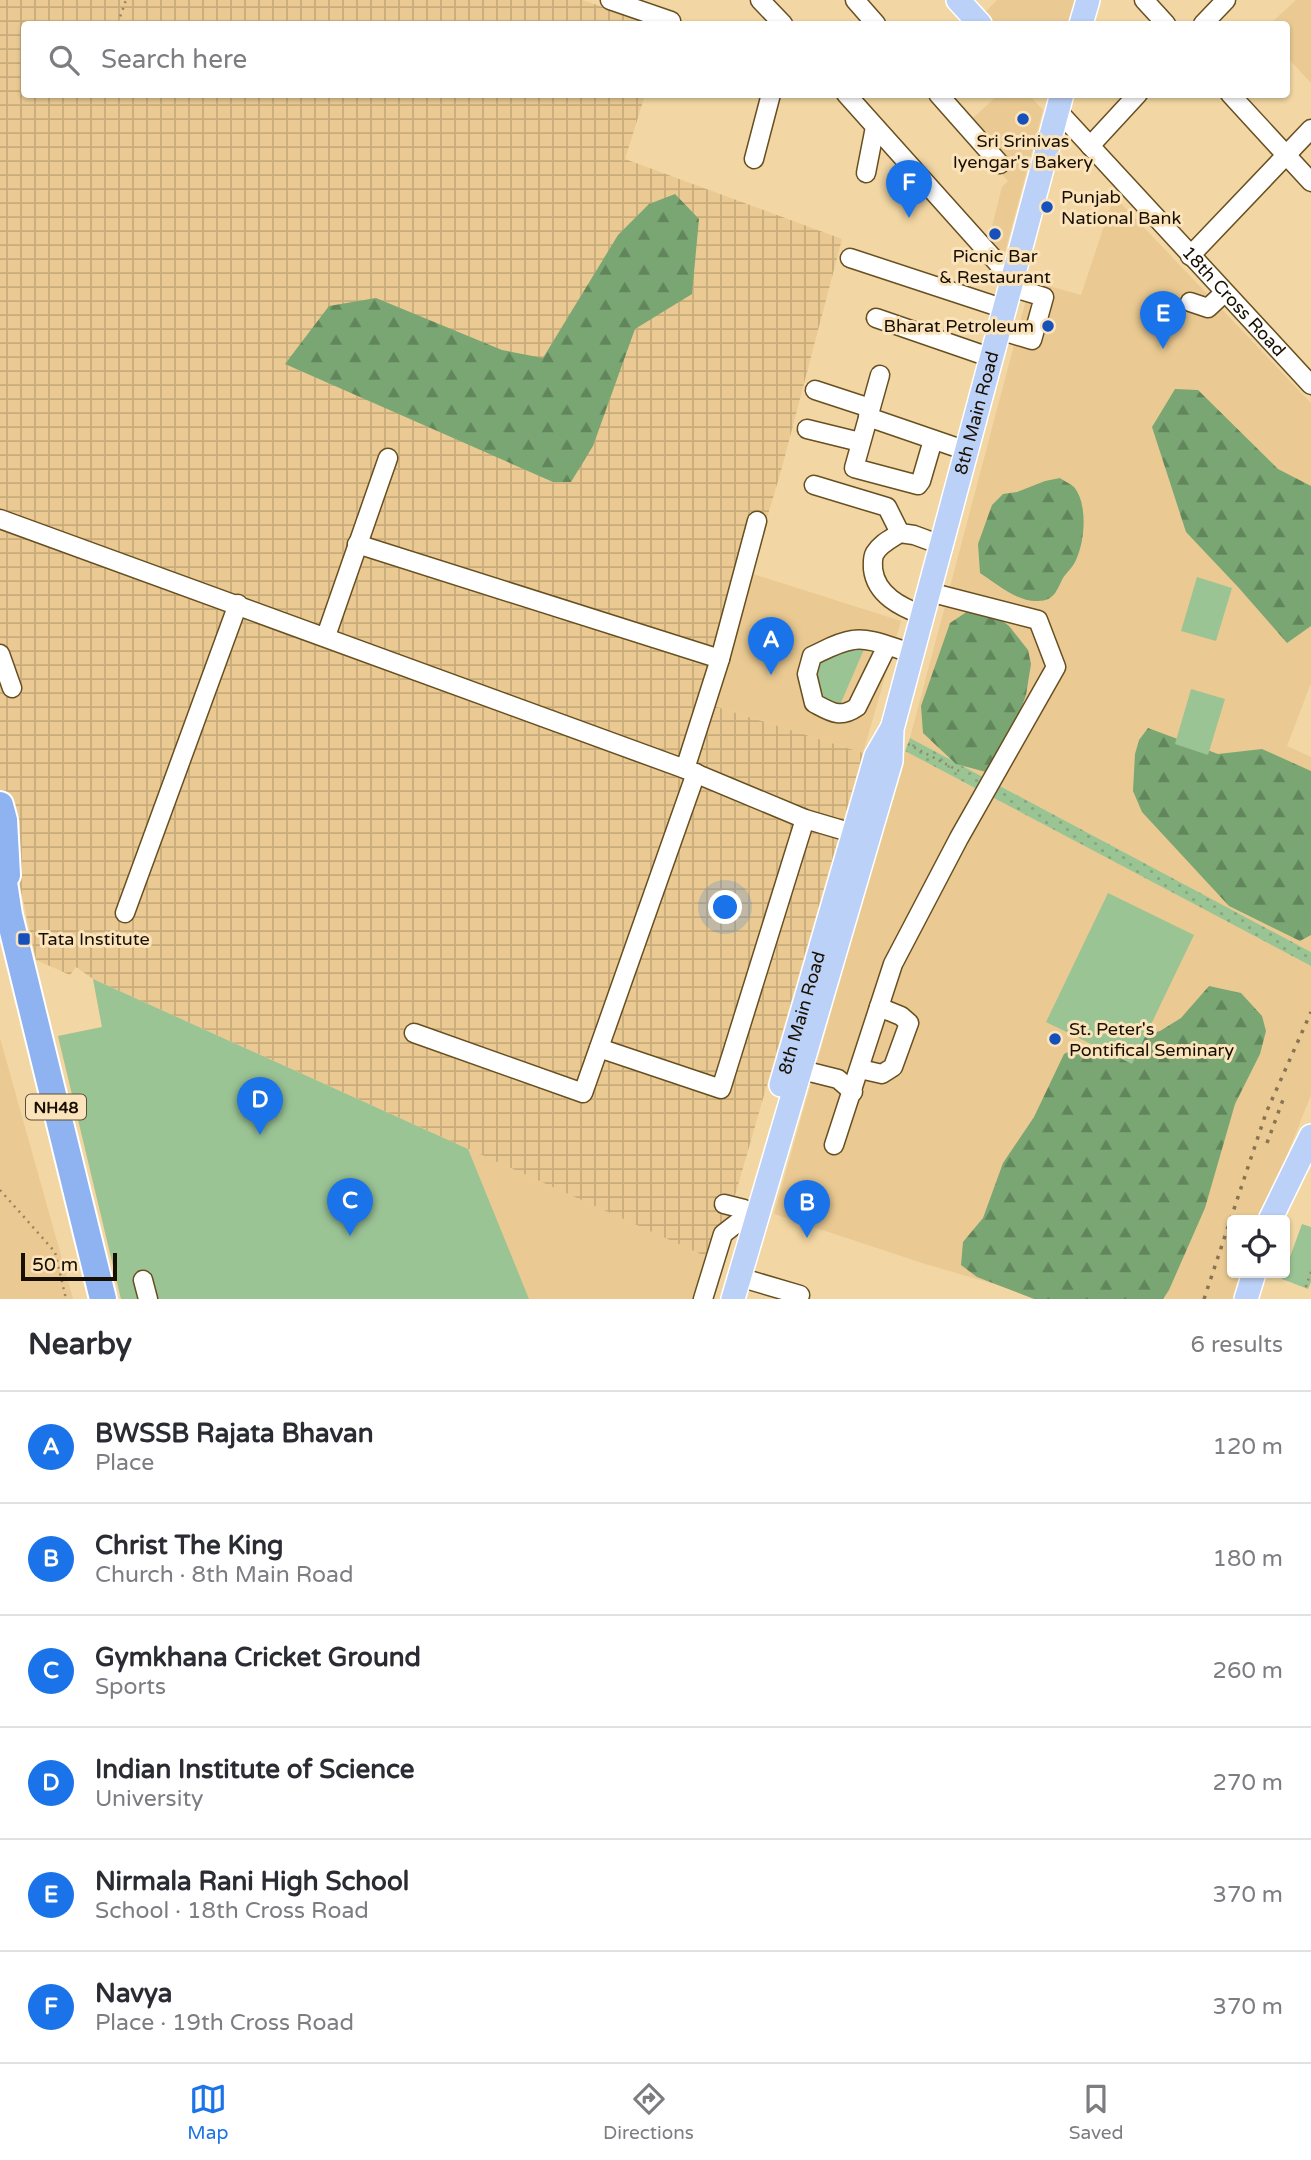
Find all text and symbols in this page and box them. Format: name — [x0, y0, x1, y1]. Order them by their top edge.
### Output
search box — [21, 21, 1290, 98]
icon: search — [45, 41, 83, 79]
text: Search here — [101, 44, 247, 75]
marker: Sri Srinivas Iyengar's Bakery — [1015, 111, 1031, 127]
place label: Sri Srinivas Iyengar's Bakery — [953, 130, 1093, 173]
pin: F — [886, 160, 932, 218]
place label: Punjab National Bank — [1061, 186, 1181, 229]
marker: Punjab National Bank — [1039, 199, 1055, 215]
marker: Picnic Bar & Restaurant — [987, 226, 1003, 242]
street label: 18th Cross Road — [1177, 242, 1290, 361]
place label: Picnic Bar & Restaurant — [939, 245, 1051, 288]
pin: E — [1140, 291, 1186, 349]
place label: Bharat Petroleum — [884, 315, 1034, 337]
marker: Bharat Petroleum — [1040, 318, 1056, 334]
street label: 8th Main Road — [950, 349, 1004, 477]
pin: A — [748, 617, 794, 675]
your location — [708, 890, 742, 924]
place label: Tata Institute — [38, 928, 150, 950]
marker: Tata Institute — [16, 931, 32, 947]
street label: 8th Main Road — [774, 949, 830, 1077]
place label: St. Peter's Pontifical Seminary — [1069, 1018, 1234, 1061]
marker: St. Peter's Pontifical Seminary — [1047, 1031, 1063, 1047]
pin: D — [237, 1077, 283, 1135]
road number: NH48 — [26, 1094, 86, 1120]
pin: C — [327, 1178, 373, 1236]
pin: B — [784, 1180, 830, 1238]
map controls — [1227, 1215, 1290, 1278]
button: locate — [1227, 1215, 1290, 1278]
scale bar — [21, 1250, 117, 1282]
text: 50 m — [32, 1254, 78, 1276]
text: Nearby — [28, 1326, 132, 1363]
text: 6 results — [1190, 1331, 1283, 1359]
text: BWSSB Rajata Bhavan — [95, 1418, 374, 1449]
text: A — [42, 1433, 60, 1461]
text: 120 m — [1213, 1433, 1283, 1461]
text: Place — [95, 1449, 154, 1477]
text: Christ The King — [95, 1530, 284, 1561]
text: B — [43, 1545, 59, 1573]
text: 180 m — [1213, 1545, 1283, 1573]
text: Church · 8th Main Road — [95, 1561, 353, 1589]
text: Gymkhana Cricket Ground — [95, 1642, 421, 1673]
text: C — [43, 1657, 59, 1685]
text: 260 m — [1213, 1657, 1283, 1685]
text: Sports — [95, 1673, 166, 1701]
text: Indian Institute of Science — [95, 1754, 415, 1785]
text: D — [42, 1769, 60, 1797]
text: 270 m — [1213, 1769, 1283, 1797]
text: University — [95, 1785, 203, 1813]
text: Nirmala Rani High School — [95, 1866, 409, 1897]
text: E — [44, 1881, 58, 1909]
text: 370 m — [1213, 1881, 1283, 1909]
text: School · 18th Cross Road — [95, 1897, 369, 1925]
text: Navya — [95, 1978, 172, 2009]
text: F — [44, 1993, 58, 2021]
text: 370 m — [1213, 1993, 1283, 2021]
text: Place · 19th Cross Road — [95, 2009, 354, 2037]
tab: Map — [187, 2080, 228, 2144]
tab: Directions — [603, 2080, 694, 2144]
tab: Saved — [1069, 2080, 1124, 2144]

